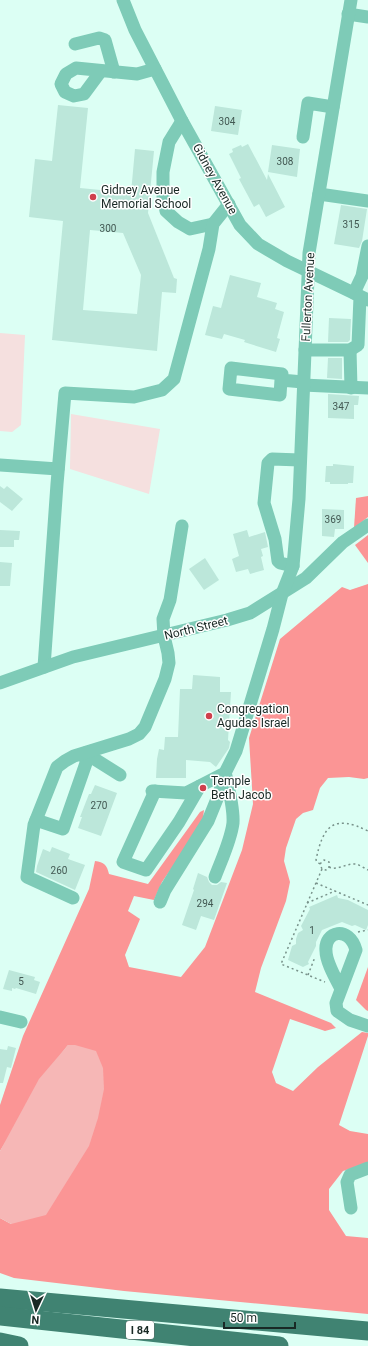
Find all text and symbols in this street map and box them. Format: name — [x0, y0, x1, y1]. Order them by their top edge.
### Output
house number: 304 — [219, 116, 236, 127]
street label: Gidney Avenue — [190, 141, 240, 217]
house number: 308 — [277, 156, 294, 167]
place label: Gidney Avenue Memorial School — [101, 183, 191, 211]
marker: Gidney Avenue Memorial School — [88, 192, 98, 202]
house number: 315 — [343, 219, 360, 230]
house number: 300 — [100, 223, 117, 234]
street label: Fullerton Avenue — [299, 252, 317, 342]
house number: 347 — [333, 401, 350, 412]
house number: 369 — [325, 514, 341, 525]
street label: North Street — [163, 613, 229, 643]
place label: Congregation Agudas Israel — [217, 702, 290, 730]
marker: Congregation Agudas Israel — [204, 711, 214, 721]
place label: Temple Beth Jacob — [211, 774, 272, 802]
marker: Temple Beth Jacob — [198, 783, 208, 793]
house number: 270 — [91, 800, 108, 811]
house number: 260 — [51, 865, 68, 876]
house number: 294 — [197, 898, 214, 909]
house number: 1 — [309, 925, 315, 936]
house number: 5 — [18, 976, 24, 987]
north arrow — [16, 1290, 56, 1330]
scale bar — [224, 1304, 295, 1330]
text: 50 m — [230, 1311, 257, 1325]
text: N — [31, 1313, 40, 1326]
road number: I 84 — [126, 1321, 154, 1339]

